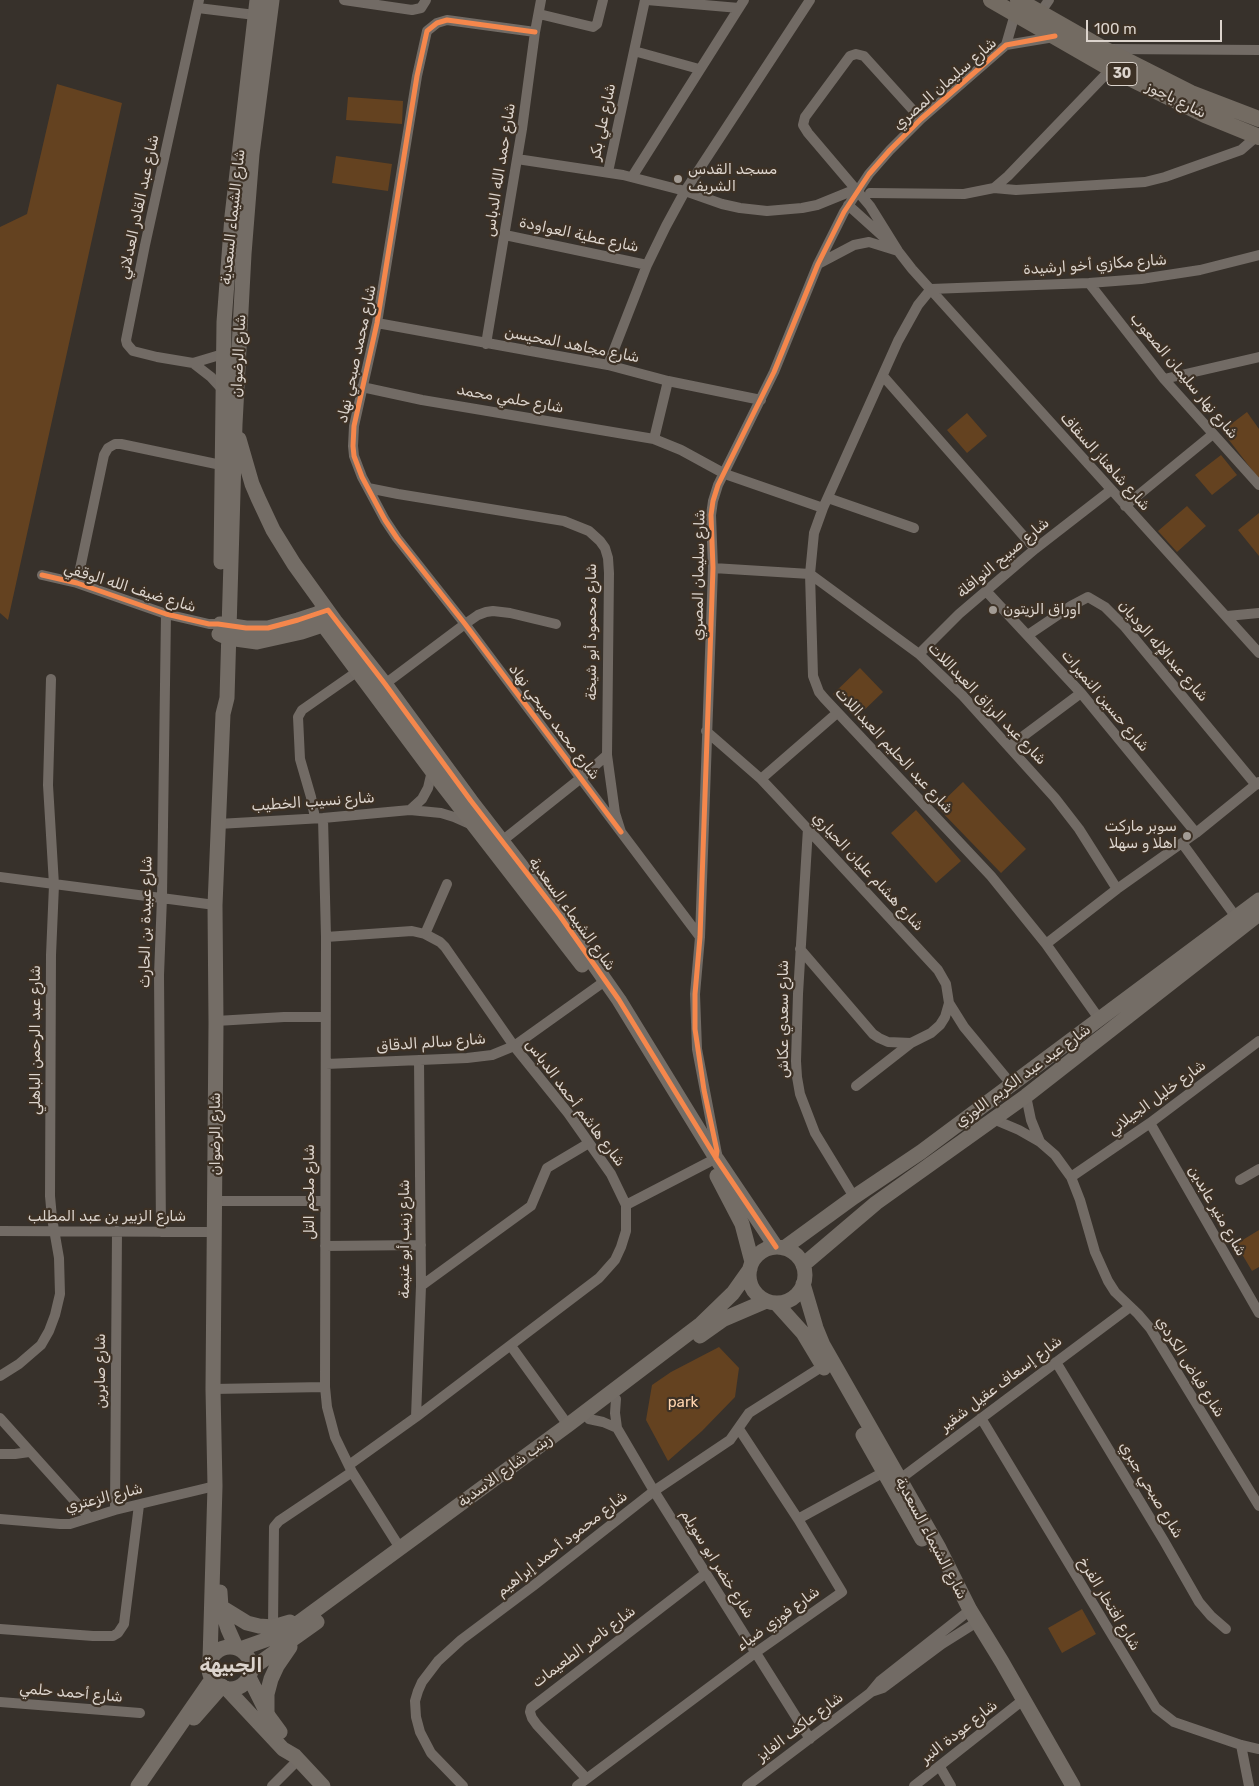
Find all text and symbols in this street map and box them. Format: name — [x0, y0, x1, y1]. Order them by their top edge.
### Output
scale bar — [1089, 10, 1225, 42]
text: 100 m — [1094, 20, 1136, 38]
street label: شارع سليمان المصري — [889, 34, 1001, 134]
road number: 30 — [1107, 62, 1137, 86]
street label: شارع ياجوز — [1143, 78, 1209, 122]
street label: شارع علي بكر — [586, 82, 620, 162]
street label: شارع حمد الله الدباس — [481, 102, 519, 238]
street label: شارع عبد القادر العدلاني — [115, 133, 163, 281]
street label: شارع الشيماء السعدية — [217, 148, 249, 286]
place label: مسجد القدس الشريف — [688, 161, 777, 196]
marker: مسجد القدس الشريف — [672, 173, 684, 185]
street label: شارع عطية العواودة — [518, 214, 640, 256]
street label: شارع مكازي أخو ارشيدة — [1023, 251, 1167, 279]
street label: شارع محمد صبحي نهاد — [334, 283, 380, 425]
street label: شارع نهار سليمان الصعوب — [1126, 309, 1242, 443]
street label: شارع الرضوان — [228, 314, 250, 398]
street label: شارع مجاهد المحيسن — [503, 323, 641, 367]
street label: شارع حلمي محمد — [455, 381, 565, 417]
street label: شارع شاهناز السقاف — [1056, 409, 1154, 515]
street label: شارع سليمان المصري — [689, 509, 709, 641]
street label: شارع صبيح النوافلة — [953, 514, 1053, 602]
street label: شارع ضيف الله الوقفي — [62, 559, 198, 617]
street label: شارع محمود أبو شيخة — [583, 563, 601, 701]
street label: شارع عبدالإله الوديان — [1114, 597, 1212, 705]
place label: اوراق الزيتون — [1003, 601, 1081, 619]
marker: اوراق الزيتون — [987, 604, 999, 616]
street label: شارع عبد الرزاق العبداللات — [924, 639, 1050, 769]
street label: شارع حسين النميرات — [1057, 646, 1153, 756]
street label: شارع محمد صبحي نهاد — [504, 660, 604, 784]
street label: شارع عبد الحليم العبداللات — [831, 684, 957, 818]
street label: شارع نسيب الخطيب — [251, 789, 375, 815]
street label: شارع هشام عليان الحياري — [808, 809, 928, 935]
place label: سوبر ماركت اهلا و سهلا — [1105, 818, 1177, 853]
marker: سوبر ماركت اهلا و سهلا — [1181, 830, 1193, 842]
street label: شارع الشيماء السعدية — [525, 854, 619, 974]
street label: شارع عبيدة بن الحارث — [136, 856, 156, 988]
street label: شارع سعدي عكاش — [775, 960, 793, 1078]
street label: شارع عبد الرحمن الباهلي — [27, 965, 45, 1115]
street label: شارع عيد عبد الكريم اللوزي — [952, 1021, 1094, 1131]
street label: شارع سالم الدقاق — [376, 1030, 486, 1056]
street label: شارع هاشم أحمد الدباس — [521, 1036, 629, 1170]
street label: شارع خليل الجيلاني — [1105, 1056, 1209, 1140]
street label: شارع الرضوان — [207, 1092, 225, 1176]
street label: شارع ملحم التل — [301, 1144, 319, 1240]
street label: شارع منير عابدين — [1184, 1163, 1250, 1259]
street label: شارع زينب أبو غنيمة — [396, 1179, 414, 1299]
street label: شارع الزبير بن عبد المطلب — [28, 1208, 186, 1226]
street label: شارع فياض الكردي — [1152, 1313, 1228, 1421]
street label: شارع إسعاف عقيل شقير — [936, 1332, 1066, 1436]
street label: شارع صابرين — [92, 1333, 110, 1409]
park label: park — [668, 1394, 698, 1412]
street label: زينب شارع الاسدية — [454, 1431, 556, 1511]
street label: شارع صبحي جبري — [1115, 1438, 1187, 1542]
street label: شارع الشيماء السعدية — [891, 1474, 971, 1602]
street label: شارع الزعتري — [63, 1480, 145, 1516]
street label: شارع محمود أحمد إبراهيم — [493, 1487, 631, 1601]
street label: شارع خضر ابو سويلم — [676, 1506, 758, 1622]
street label: شارع افتخار الفرخ — [1074, 1554, 1144, 1654]
street label: شارع فوزي ضياء — [733, 1583, 823, 1655]
street label: شارع ناصر الطعيمات — [529, 1602, 639, 1692]
district label: الجبيهة — [200, 1654, 262, 1678]
street label: شارع أحمد حلمي — [18, 1680, 124, 1706]
street label: شارع عاكف الفايز — [753, 1689, 847, 1765]
street label: شارع عودة النبر — [917, 1696, 1001, 1768]

